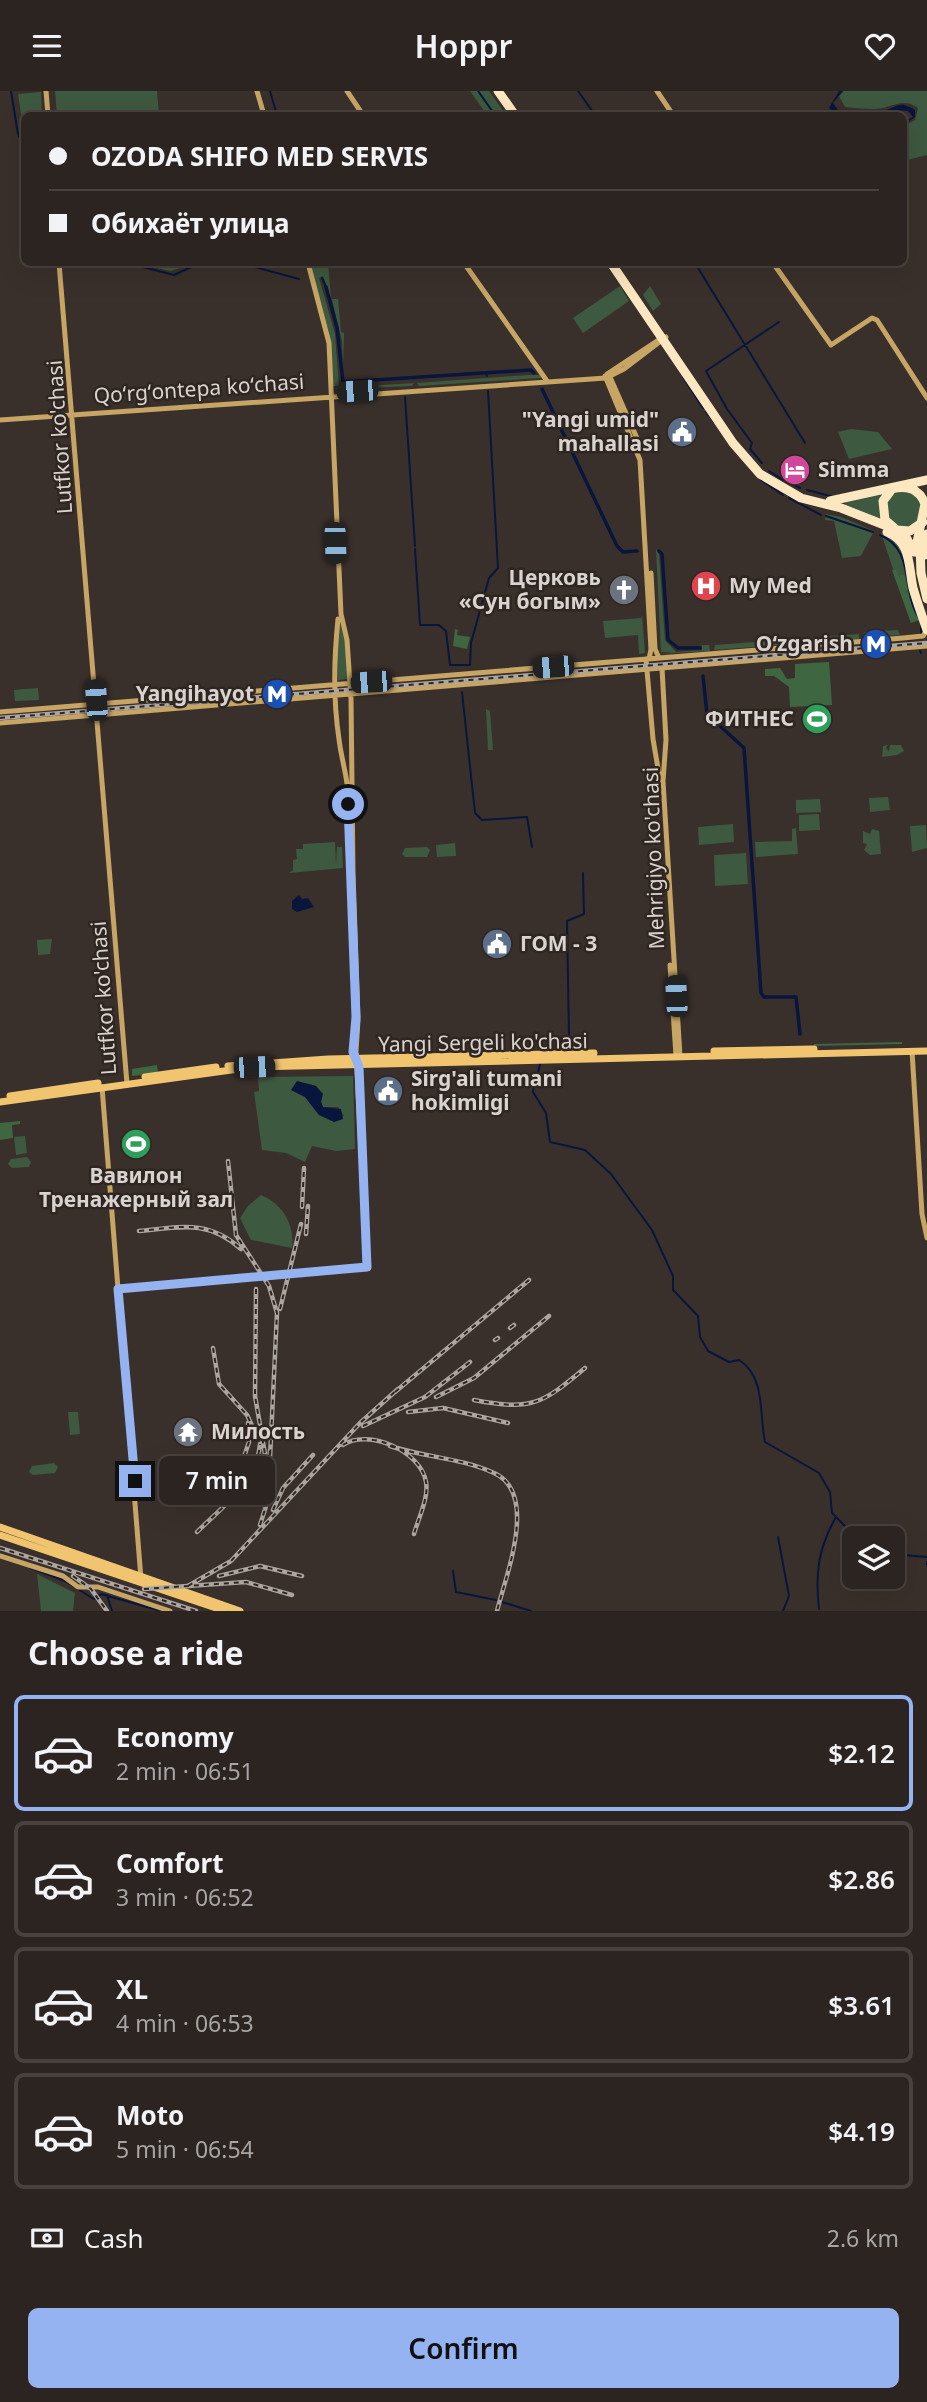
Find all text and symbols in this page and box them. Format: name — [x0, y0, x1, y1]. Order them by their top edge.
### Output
text: Hoppr — [415, 24, 512, 67]
icon: menu — [28, 27, 66, 65]
icon: heart — [861, 27, 899, 65]
text: OZODA SHIFO MED SERVIS — [91, 138, 428, 174]
text: Обихаёт улица — [91, 205, 289, 241]
street label: Lutfkor ko'chasi — [40, 359, 78, 515]
street label: Qoʻrgʻontepa koʻchasi — [93, 367, 305, 409]
car — [336, 379, 379, 403]
place label: "Yangi umid" mahallasi — [522, 405, 659, 457]
public building icon: "Yangi umid" mahallasi — [665, 415, 699, 449]
hotel icon: Simma — [778, 453, 812, 487]
place label: Simma — [818, 455, 889, 483]
car — [324, 522, 347, 564]
place label: Церковь «Сун богым» — [459, 563, 601, 615]
hospital icon: My Med — [689, 569, 723, 603]
place label: My Med — [729, 571, 812, 599]
church icon: Церковь «Сун богым» — [607, 573, 641, 607]
metro station icon: O‘zgarish — [859, 627, 893, 661]
place label: O‘zgarish — [756, 629, 853, 657]
car — [532, 655, 575, 679]
car — [350, 670, 393, 694]
metro station icon: Yangihayot — [260, 677, 294, 711]
car — [85, 678, 108, 722]
place label: Yangihayot — [136, 679, 254, 707]
sports icon: ФИТНЕС — [800, 702, 834, 736]
place label: ФИТНЕС — [705, 704, 794, 732]
street label: Mehrigiyo ko'chasi — [636, 766, 670, 950]
route start — [332, 788, 364, 820]
street label: Lutfkor ko'chasi — [84, 920, 122, 1076]
public building icon: ГОМ - 3 — [480, 927, 514, 961]
place label: ГОМ - 3 — [520, 929, 597, 957]
car — [665, 974, 688, 1018]
street label: Yangi Sergeli ko'chasi — [378, 1026, 588, 1058]
car — [233, 1056, 276, 1078]
place label: Sirg'ali tumani hokimligi — [411, 1064, 562, 1116]
public building icon: Sirg'ali tumani hokimligi — [371, 1074, 405, 1108]
sports icon: Вавилон Тренажерный зал — [119, 1127, 153, 1161]
place label: Вавилон Тренажерный зал — [39, 1161, 233, 1213]
temple icon: Милость — [171, 1415, 205, 1449]
place label: Милость — [211, 1417, 305, 1445]
callout: 7 min — [160, 1457, 275, 1505]
text: 7 min — [186, 1464, 248, 1496]
route end — [119, 1465, 151, 1497]
map controls — [842, 1526, 905, 1589]
button: layers — [842, 1526, 905, 1589]
text: Choose a ride — [28, 1631, 244, 1674]
text: Economy — [116, 1719, 234, 1755]
icon: car — [32, 1722, 95, 1785]
text: $2.12 — [828, 1735, 895, 1771]
text: 2 min · 06:51 — [116, 1755, 254, 1787]
text: Comfort — [116, 1845, 224, 1881]
icon: car — [32, 1848, 95, 1911]
text: $2.86 — [828, 1861, 895, 1897]
text: 3 min · 06:52 — [116, 1881, 254, 1913]
text: XL — [116, 1971, 148, 2007]
icon: car — [32, 1974, 95, 2037]
text: $3.61 — [828, 1987, 895, 2023]
text: 4 min · 06:53 — [116, 2007, 254, 2039]
text: Moto — [116, 2097, 184, 2133]
icon: car — [32, 2100, 95, 2163]
text: $4.19 — [828, 2113, 895, 2149]
text: 5 min · 06:54 — [116, 2133, 254, 2165]
icon: cash — [28, 2219, 66, 2257]
text: Cash — [84, 2220, 144, 2256]
text: 2.6 km — [827, 2222, 899, 2254]
button: Confirm — [28, 2308, 899, 2388]

